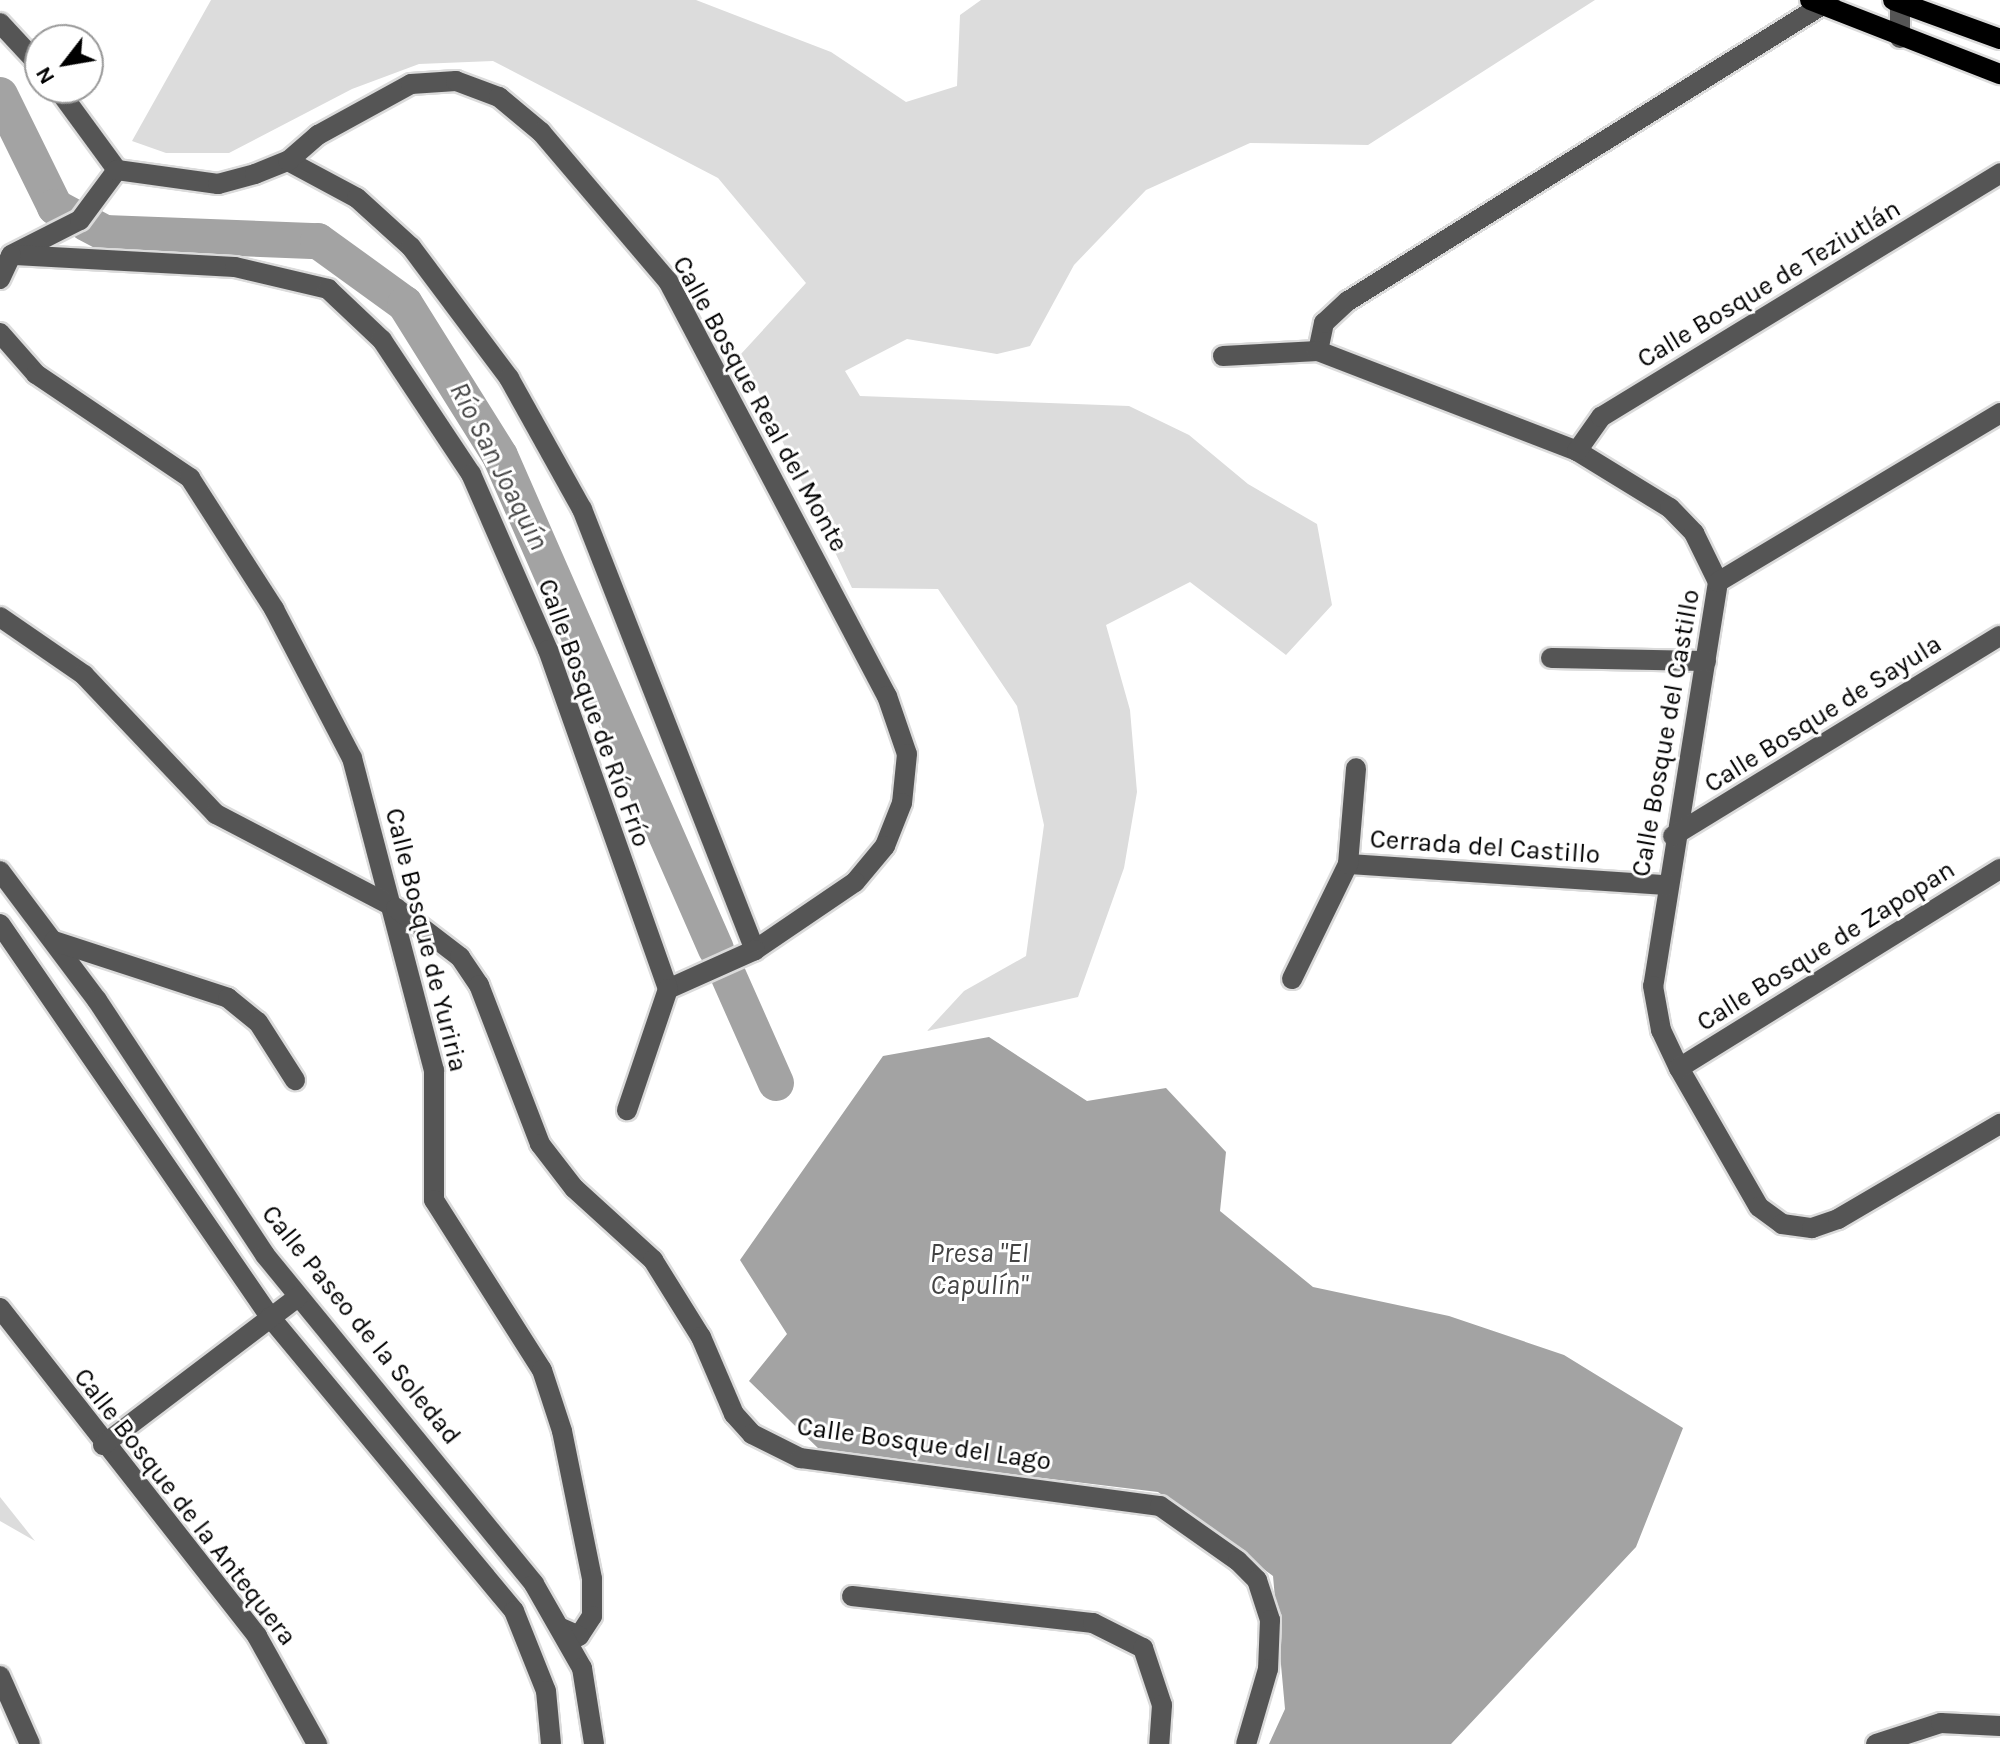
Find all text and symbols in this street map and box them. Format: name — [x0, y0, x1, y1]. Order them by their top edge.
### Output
north arrow — [24, 24, 104, 104]
text: N — [30, 62, 60, 89]
street label: Calle Bosque de Teziutlán — [1632, 193, 1906, 375]
street label: Calle Bosque Real del Monte — [666, 251, 854, 557]
water label: Río San Joaquín — [442, 376, 556, 556]
street label: Calle Bosque de Río Frío — [531, 575, 657, 851]
street label: Calle Bosque del Castillo — [1625, 587, 1707, 879]
street label: Calle Bosque de Sayula — [1699, 628, 1947, 800]
street label: Calle Bosque de Yuriria — [378, 805, 474, 1075]
street label: Cerrada del Castillo — [1369, 823, 1601, 871]
street label: Calle Bosque de Zapopan — [1691, 854, 1961, 1038]
street label: Calle Paseo de la Soledad — [255, 1199, 467, 1451]
water label: Presa "El Capulín" — [930, 1236, 1028, 1302]
street label: Calle Bosque de la Antequera — [67, 1362, 303, 1652]
street label: Calle Bosque del Lago — [795, 1411, 1053, 1477]

